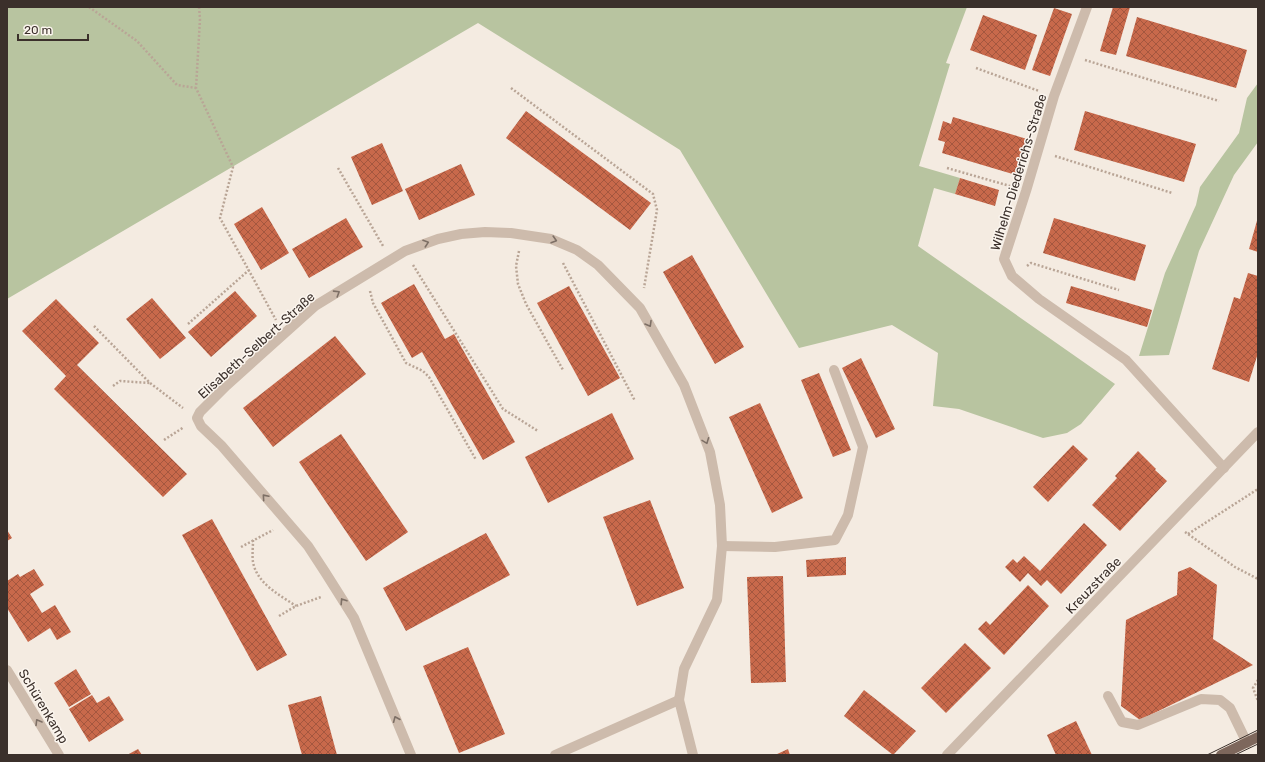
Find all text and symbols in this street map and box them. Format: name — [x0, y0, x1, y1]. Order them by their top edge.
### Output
scale bar — [18, 16, 88, 42]
text: 20 m — [24, 23, 52, 37]
street label: Wilhelm-Diederichs-Straße — [987, 92, 1049, 252]
one-way arrow — [550, 235, 557, 244]
one-way arrow — [422, 239, 429, 248]
street label: Elisabeth-Selbert-Straße — [195, 289, 318, 402]
one-way arrow — [333, 290, 340, 298]
one-way arrow — [645, 320, 652, 327]
one-way arrow — [701, 437, 709, 444]
one-way arrow — [263, 494, 270, 502]
street label: Kreuzstraße — [1063, 554, 1124, 617]
one-way arrow — [340, 598, 348, 605]
street label: Schürenkamp — [15, 666, 72, 746]
one-way arrow — [393, 716, 401, 724]
one-way arrow — [36, 719, 43, 726]

